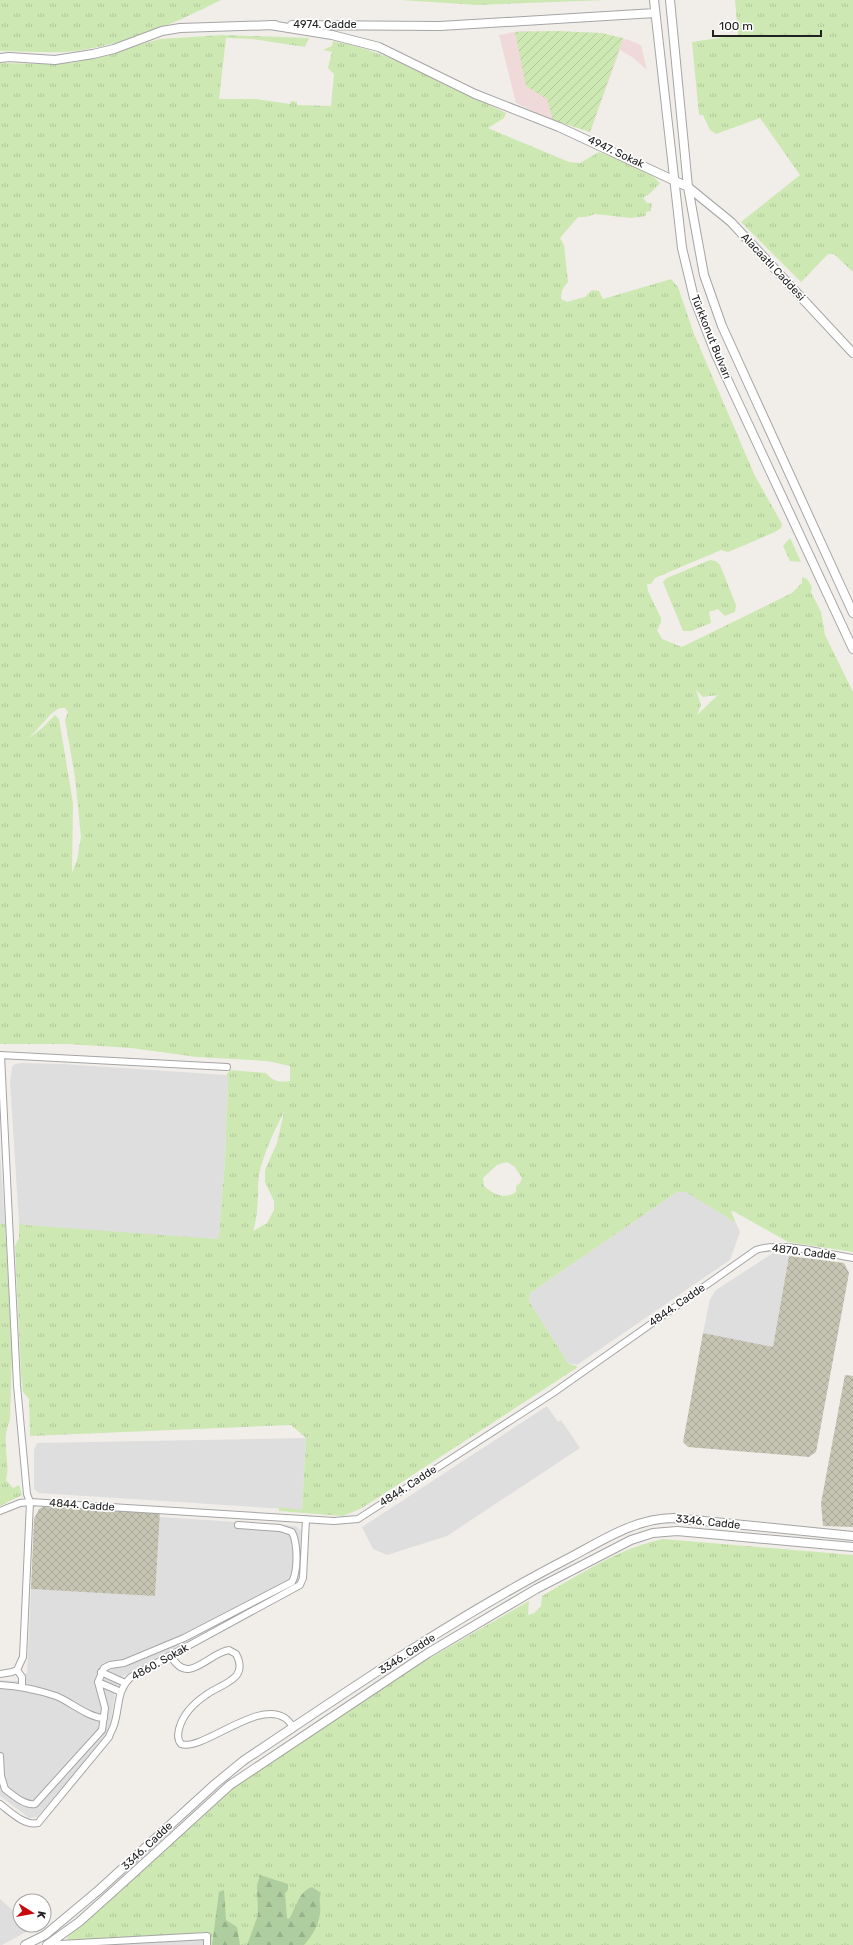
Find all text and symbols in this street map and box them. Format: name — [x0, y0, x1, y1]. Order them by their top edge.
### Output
scale bar — [713, 12, 821, 38]
street label: 4974. Cadde — [293, 18, 357, 31]
text: 100 m — [719, 19, 753, 33]
street label: 4947. Sokak — [586, 133, 646, 171]
street label: Alacaatlı Caddesi — [738, 231, 808, 303]
street label: Türkkonut Bulvarı — [688, 293, 734, 381]
street label: 4870. Cadde — [771, 1242, 837, 1262]
street label: 4844. Cadde — [646, 1281, 708, 1329]
street label: 4844. Cadde — [377, 1463, 439, 1509]
street label: 4844. Cadde — [49, 1496, 115, 1514]
street label: 3346. Cadde — [675, 1512, 741, 1532]
street label: 3346. Cadde — [376, 1631, 438, 1677]
street label: 4860. Sokak — [129, 1641, 191, 1683]
street label: 3346. Cadde — [119, 1819, 175, 1873]
north arrow — [12, 1893, 52, 1933]
text: K — [34, 1910, 48, 1920]

